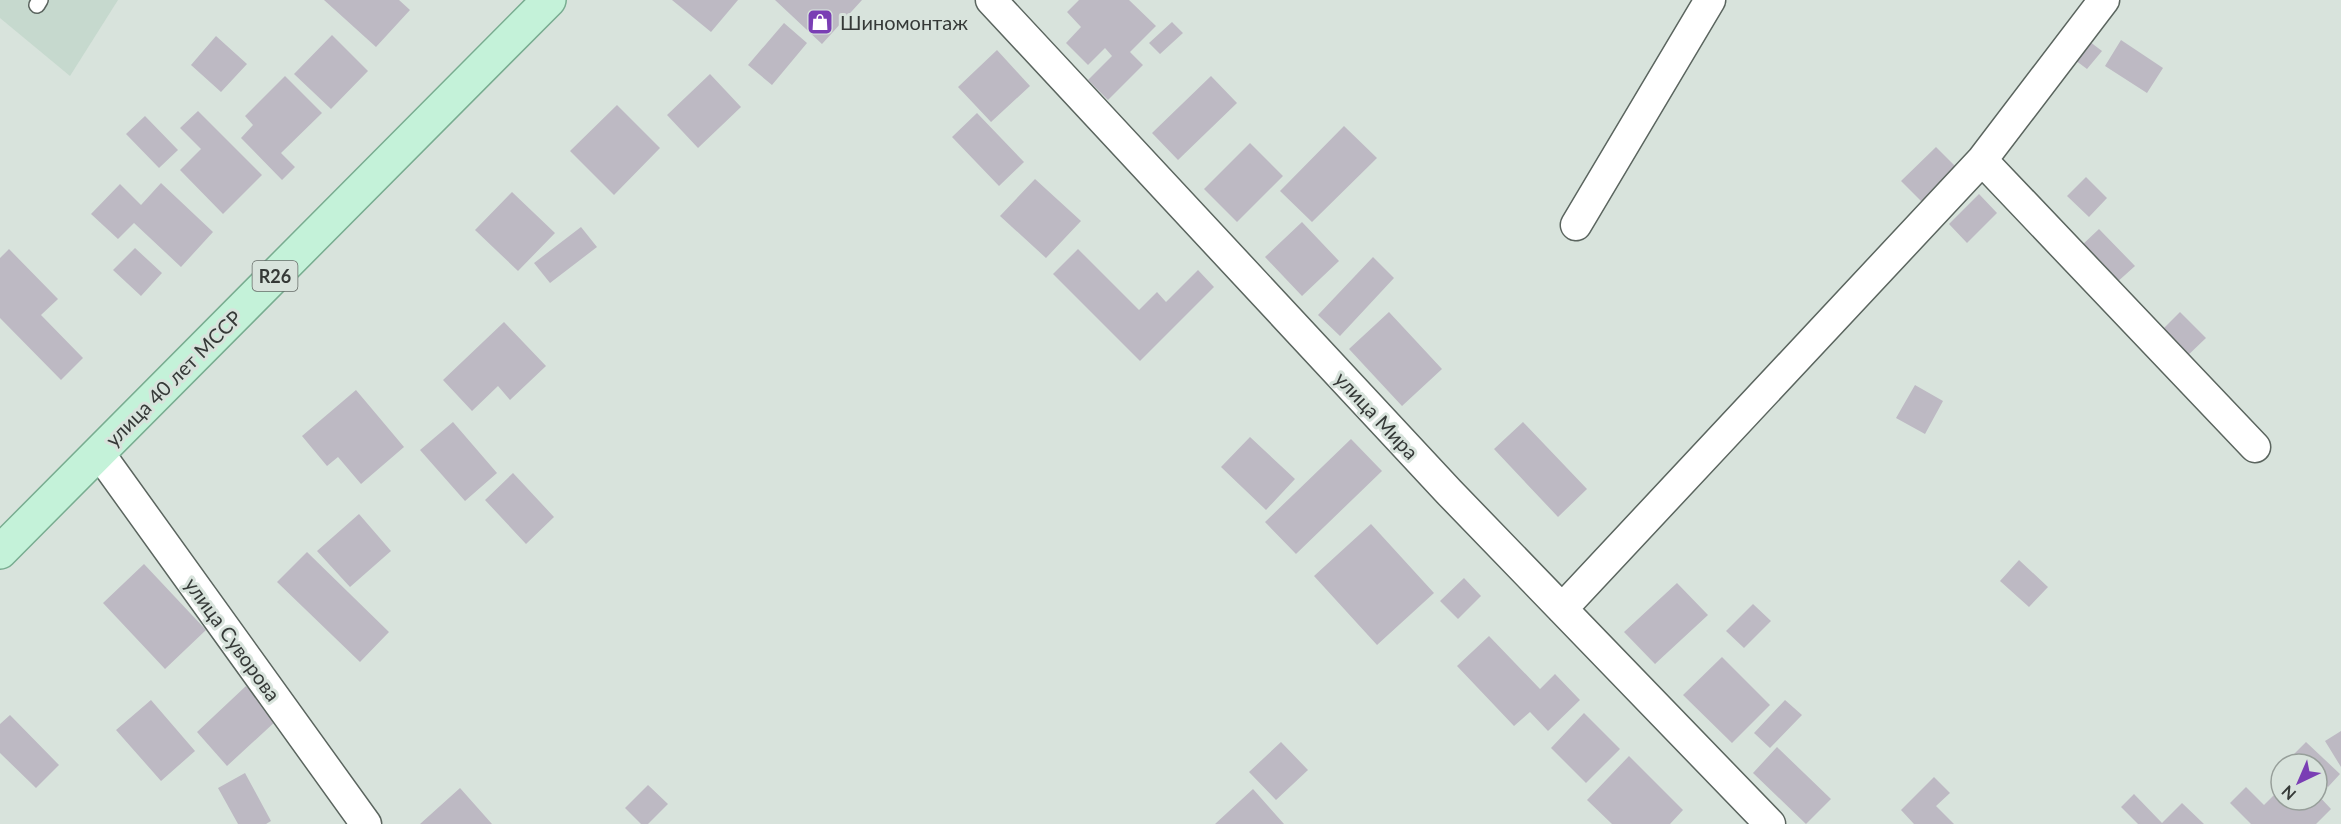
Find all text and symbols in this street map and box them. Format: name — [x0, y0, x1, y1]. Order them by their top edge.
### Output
shop icon: Шиномонтаж — [805, 7, 835, 37]
place label: Шиномонтаж — [840, 10, 968, 34]
road number: R26 — [252, 261, 298, 291]
street label: улица 40 лет МССР — [100, 305, 246, 451]
street label: улица Мира — [1330, 366, 1424, 464]
street label: улица Суворова — [180, 573, 286, 705]
north arrow — [2269, 752, 2329, 812]
text: N — [2277, 782, 2299, 804]

